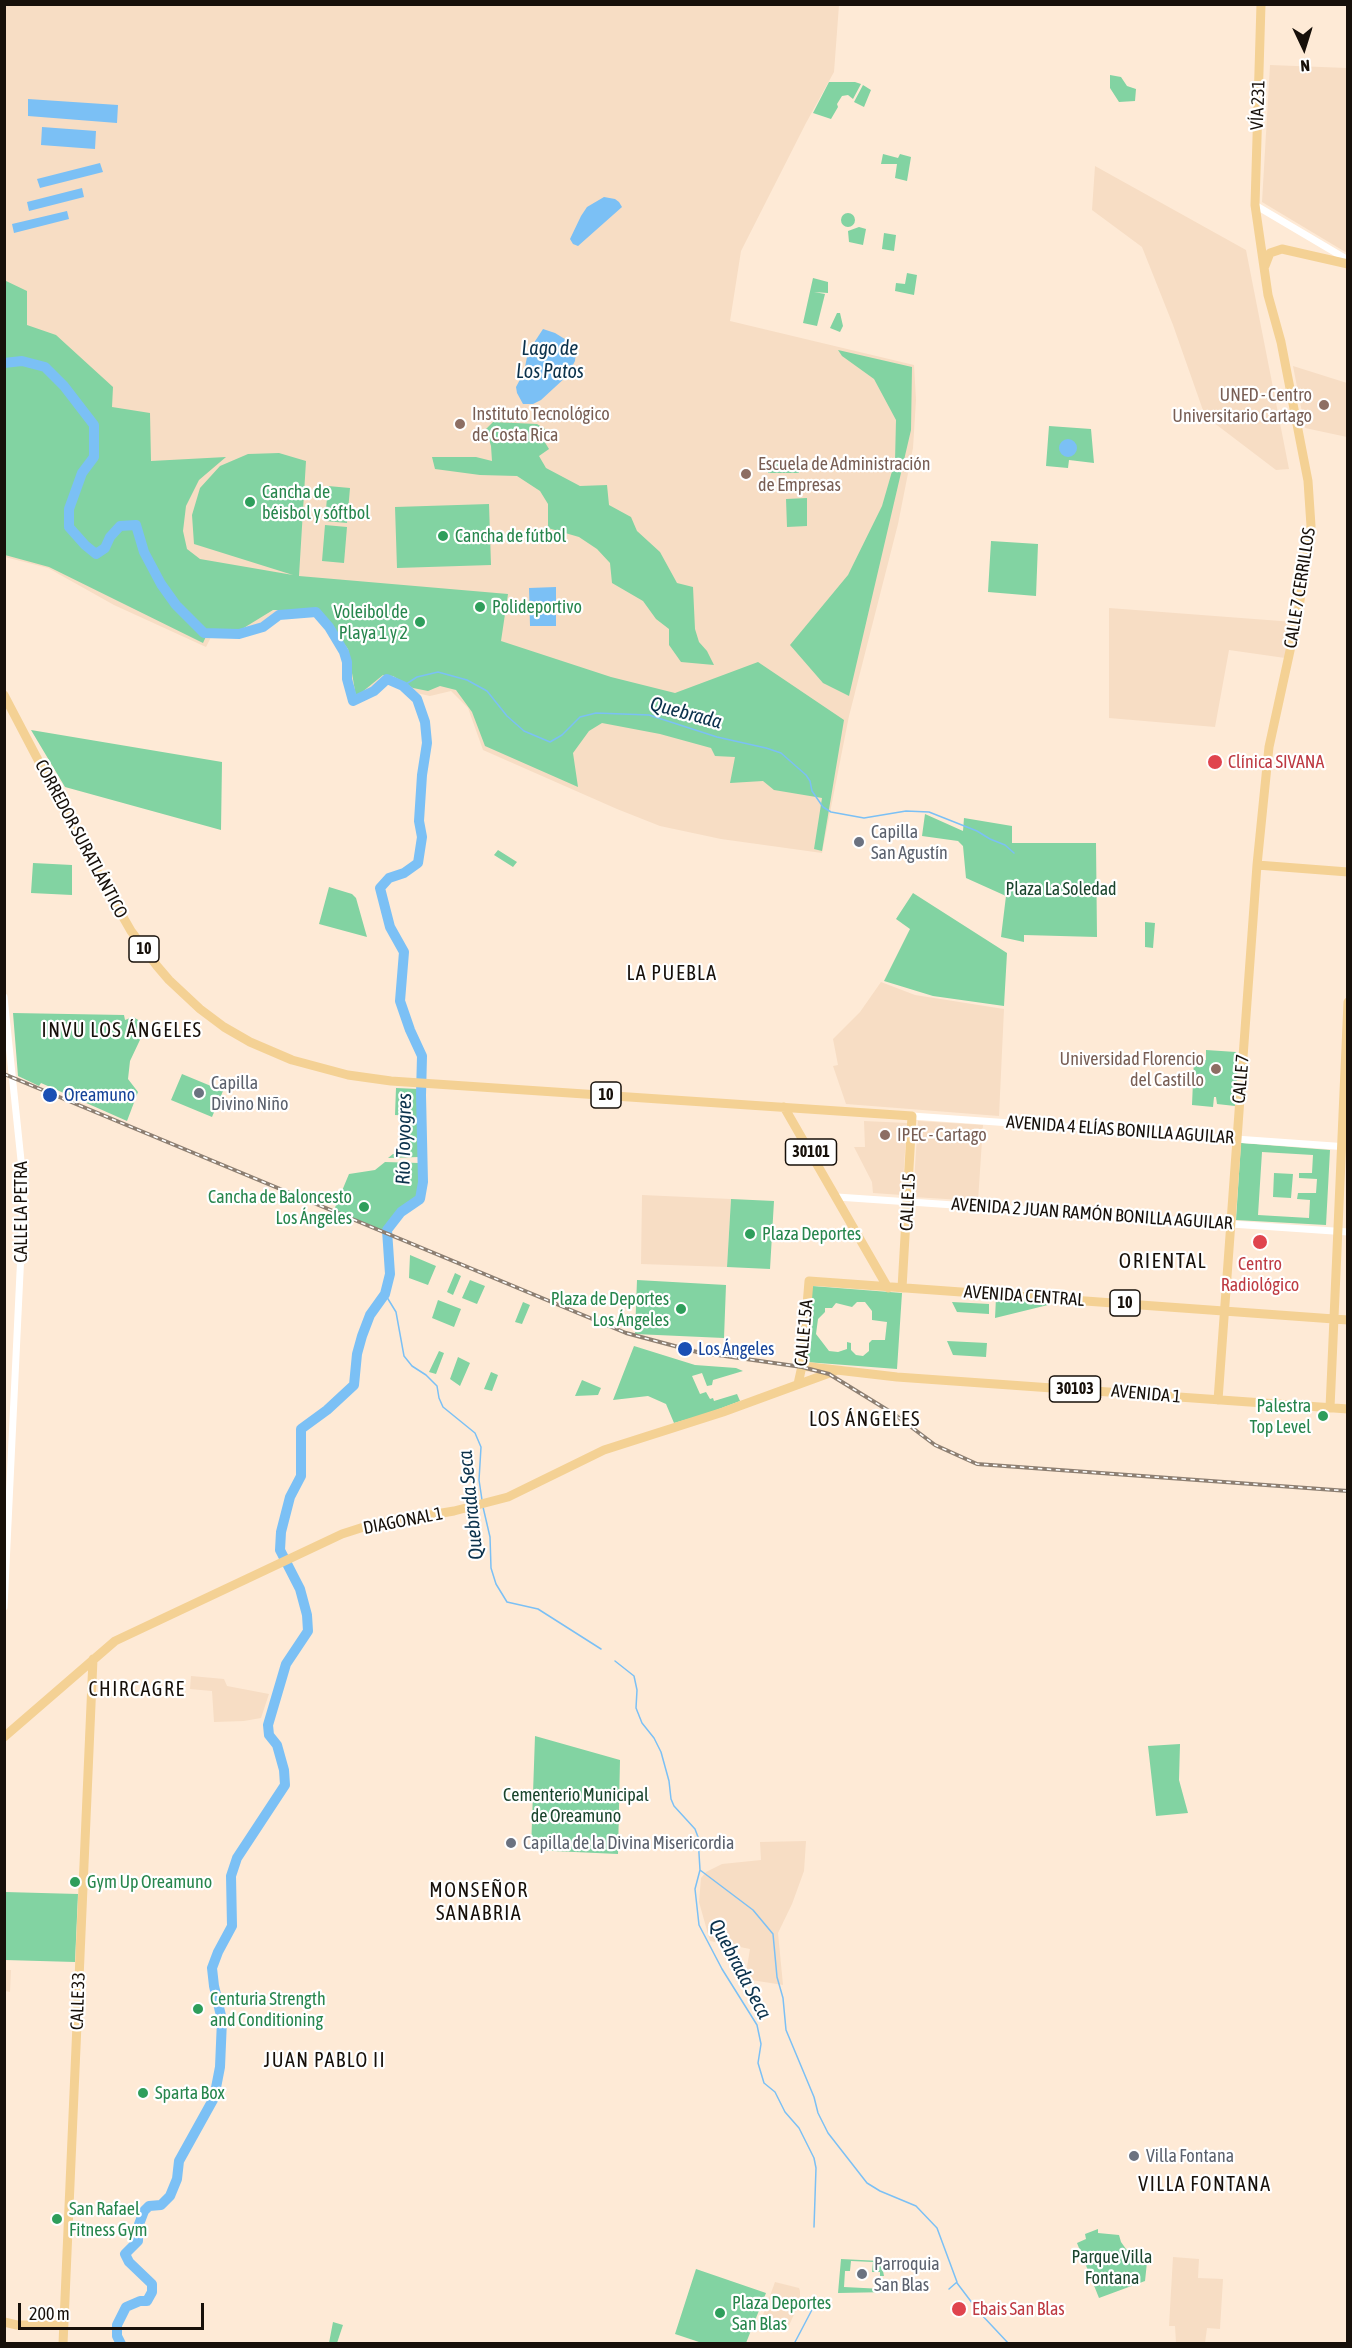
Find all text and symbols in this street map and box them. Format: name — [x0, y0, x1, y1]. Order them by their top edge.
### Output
north arrow — [1274, 18, 1334, 78]
text: N — [1300, 57, 1311, 75]
street label: VÍA 231 — [1246, 80, 1270, 130]
water label: Lago de Los Patos — [516, 337, 584, 384]
place label: UNED - Centro Universitario Cartago — [1172, 384, 1312, 426]
marker: UNED - Centro Universitario Cartago — [1317, 398, 1331, 412]
place label: Instituto Tecnológico de Costa Rica — [472, 403, 610, 446]
marker: Instituto Tecnológico de Costa Rica — [453, 417, 467, 431]
place label: Escuela de Administración de Empresas — [758, 453, 930, 496]
marker: Escuela de Administración de Empresas — [739, 467, 753, 481]
place label: Cancha de béisbol y sóftbol — [262, 481, 370, 524]
marker: Cancha de béisbol y sóftbol — [243, 495, 257, 509]
place label: Cancha de fútbol — [455, 525, 566, 547]
street label: CALLE 7 CERRILLOS — [1280, 526, 1320, 650]
marker: Cancha de fútbol — [436, 529, 450, 543]
place label: Polideportivo — [492, 596, 582, 618]
marker: Polideportivo — [473, 600, 487, 614]
place label: Voleibol de Playa 1 y 2 — [333, 601, 408, 644]
marker: Voleibol de Playa 1 y 2 — [413, 615, 427, 629]
water label: Quebrada — [648, 692, 724, 734]
place label: Clínica SIVANA — [1228, 751, 1324, 773]
marker: Clínica SIVANA — [1206, 753, 1224, 771]
street label: CORREDOR SURATLÁNTICO — [30, 756, 132, 922]
place label: Capilla San Agustín — [871, 821, 948, 864]
marker: Capilla San Agustín — [852, 835, 866, 849]
park label: Plaza La Soledad — [1005, 878, 1117, 900]
road number: 10 — [129, 936, 159, 962]
district label: LA PUEBLA — [627, 962, 717, 986]
district label: INVU LOS ÁNGELES — [42, 1019, 202, 1043]
place label: Universidad Florencio del Castillo — [1060, 1048, 1204, 1090]
street label: CALLE 7 — [1228, 1053, 1254, 1105]
marker: Universidad Florencio del Castillo — [1209, 1062, 1223, 1076]
place label: Capilla Divino Niño — [211, 1072, 288, 1114]
road number: 10 — [591, 1082, 621, 1108]
place label: Oreamuno — [64, 1084, 135, 1106]
marker: Oreamuno — [41, 1086, 59, 1104]
marker: Capilla Divino Niño — [192, 1086, 206, 1100]
water label: Río Toyogres — [391, 1093, 417, 1185]
street label: AVENIDA 4 ELÍAS BONILLA AGUILAR — [1005, 1111, 1235, 1149]
place label: IPEC - Cartago — [897, 1124, 987, 1146]
marker: IPEC - Cartago — [878, 1128, 892, 1142]
road number: 30101 — [786, 1139, 836, 1165]
street label: CALLE LA PETRA — [10, 1161, 32, 1263]
street label: CALLE 15 — [896, 1173, 920, 1231]
place label: Cancha de Baloncesto Los Ángeles — [208, 1186, 352, 1228]
street label: AVENIDA 2 JUAN RAMÓN BONILLA AGUILAR — [951, 1193, 1233, 1235]
marker: Cancha de Baloncesto Los Ángeles — [357, 1200, 371, 1214]
place label: Plaza Deportes — [762, 1223, 861, 1245]
marker: Plaza Deportes — [743, 1227, 757, 1241]
marker: Centro Radiológico — [1251, 1233, 1269, 1251]
district label: ORIENTAL — [1119, 1248, 1207, 1274]
place label: Centro Radiológico — [1221, 1253, 1299, 1296]
street label: AVENIDA CENTRAL — [963, 1281, 1085, 1311]
place label: Plaza de Deportes Los Ángeles — [551, 1288, 669, 1330]
road number: 10 — [1110, 1290, 1140, 1316]
street label: CALLE 15A — [790, 1299, 818, 1367]
marker: Plaza de Deportes Los Ángeles — [674, 1302, 688, 1316]
place label: Los Ángeles — [698, 1338, 774, 1360]
marker: Los Ángeles — [676, 1340, 694, 1358]
road number: 30103 — [1050, 1376, 1100, 1402]
street label: AVENIDA 1 — [1110, 1380, 1182, 1408]
place label: Palestra Top Level — [1250, 1395, 1311, 1438]
district label: LOS ÁNGELES — [809, 1408, 921, 1432]
marker: Palestra Top Level — [1316, 1409, 1330, 1423]
water label: Quebrada Seca — [453, 1449, 489, 1561]
street label: DIAGONAL 1 — [361, 1503, 445, 1539]
district label: CHIRCAGRE — [89, 1678, 185, 1702]
park label: Cementerio Municipal de Oreamuno — [503, 1784, 649, 1826]
place label: Capilla de la Divina Misericordia — [523, 1832, 734, 1854]
marker: Capilla de la Divina Misericordia — [504, 1836, 518, 1850]
place label: Gym Up Oreamuno — [87, 1871, 212, 1893]
marker: Gym Up Oreamuno — [68, 1875, 82, 1889]
district label: MONSEÑOR SANABRIA — [429, 1879, 529, 1926]
water label: Quebrada Seca — [704, 1915, 776, 2023]
street label: CALLE 33 — [66, 1972, 90, 2030]
place label: Centuria Strength and Conditioning — [210, 1988, 326, 2030]
marker: Centuria Strength and Conditioning — [191, 2002, 205, 2016]
district label: JUAN PABLO II — [264, 2049, 386, 2073]
place label: Sparta Box — [155, 2082, 225, 2104]
marker: Sparta Box — [136, 2086, 150, 2100]
place label: Villa Fontana — [1146, 2145, 1234, 2167]
marker: Villa Fontana — [1127, 2149, 1141, 2163]
district label: VILLA FONTANA — [1138, 2173, 1272, 2197]
place label: San Rafael Fitness Gym — [69, 2198, 148, 2240]
marker: San Rafael Fitness Gym — [50, 2212, 64, 2226]
park label: Parque Villa Fontana — [1072, 2246, 1152, 2288]
place label: Parroquia San Blas — [874, 2253, 940, 2296]
marker: Parroquia San Blas — [855, 2267, 869, 2281]
scale bar — [21, 2291, 207, 2329]
place label: Plaza Deportes San Blas — [732, 2292, 831, 2334]
place label: Ebais San Blas — [972, 2298, 1065, 2320]
marker: Ebais San Blas — [950, 2300, 968, 2318]
text: 200 m — [29, 2303, 70, 2324]
marker: Plaza Deportes San Blas — [713, 2306, 727, 2320]

